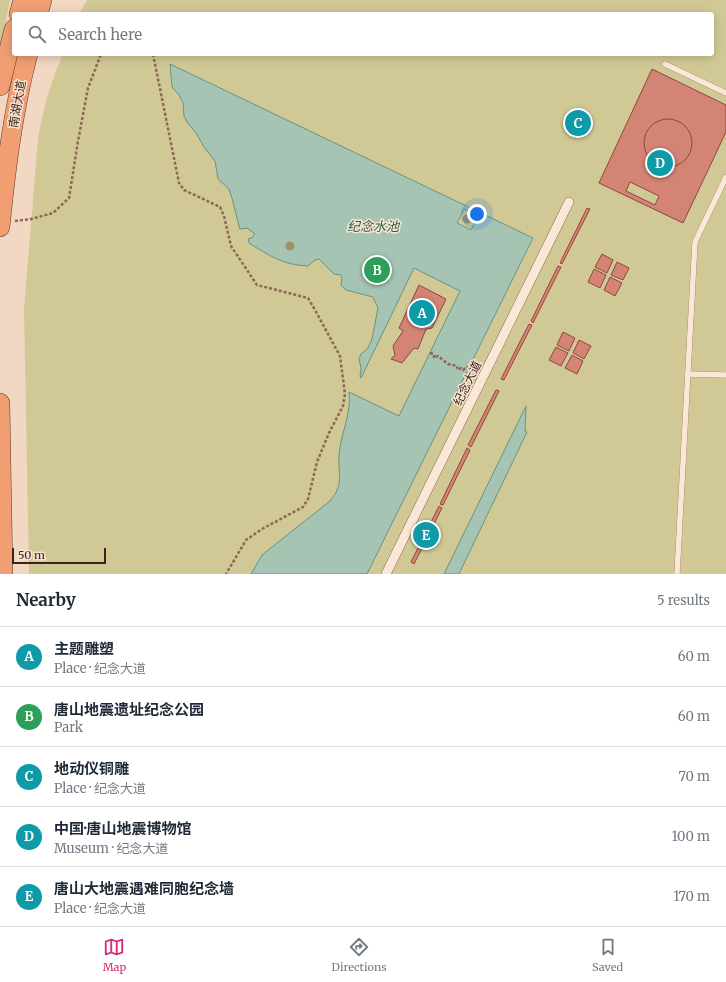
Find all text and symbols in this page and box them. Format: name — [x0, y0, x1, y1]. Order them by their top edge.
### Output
search box — [12, 12, 714, 56]
icon: search — [26, 23, 48, 45]
text: Search here — [58, 25, 142, 44]
street label: 南湖大道 — [5, 79, 29, 129]
pin: C — [565, 108, 591, 138]
pin: D — [647, 148, 673, 178]
your location — [467, 204, 487, 224]
water label: 纪念水池 — [347, 218, 401, 235]
pin: B — [364, 255, 390, 285]
pin: A — [409, 298, 435, 328]
street label: 纪念大道 — [450, 358, 484, 408]
pin: E — [413, 520, 439, 550]
scale bar — [12, 546, 106, 565]
text: 50 m — [18, 548, 45, 562]
text: Nearby — [16, 589, 76, 611]
text: 5 results — [657, 592, 710, 609]
text: 主题雕塑 — [54, 639, 114, 658]
text: A — [24, 648, 34, 665]
text: 60 m — [678, 648, 710, 665]
text: Place · 纪念大道 — [54, 660, 146, 677]
text: 唐山地震遗址纪念公园 — [54, 700, 204, 719]
text: B — [24, 708, 34, 725]
text: 60 m — [678, 708, 710, 725]
text: Park — [54, 719, 83, 736]
text: 地动仪铜雕 — [54, 759, 129, 778]
text: C — [25, 768, 33, 785]
text: 70 m — [679, 768, 710, 785]
text: Place · 纪念大道 — [54, 780, 146, 797]
text: 中国·唐山地震博物馆 — [54, 819, 192, 838]
text: D — [24, 828, 34, 845]
text: 100 m — [672, 828, 710, 845]
text: Museum · 纪念大道 — [54, 840, 169, 857]
text: 唐山大地震遇难同胞纪念墙 — [54, 879, 234, 898]
text: E — [25, 888, 33, 905]
text: 170 m — [673, 888, 710, 905]
text: Place · 纪念大道 — [54, 900, 146, 917]
tab: Map — [103, 936, 126, 974]
tab: Directions — [332, 936, 387, 974]
tab: Saved — [592, 936, 623, 974]

